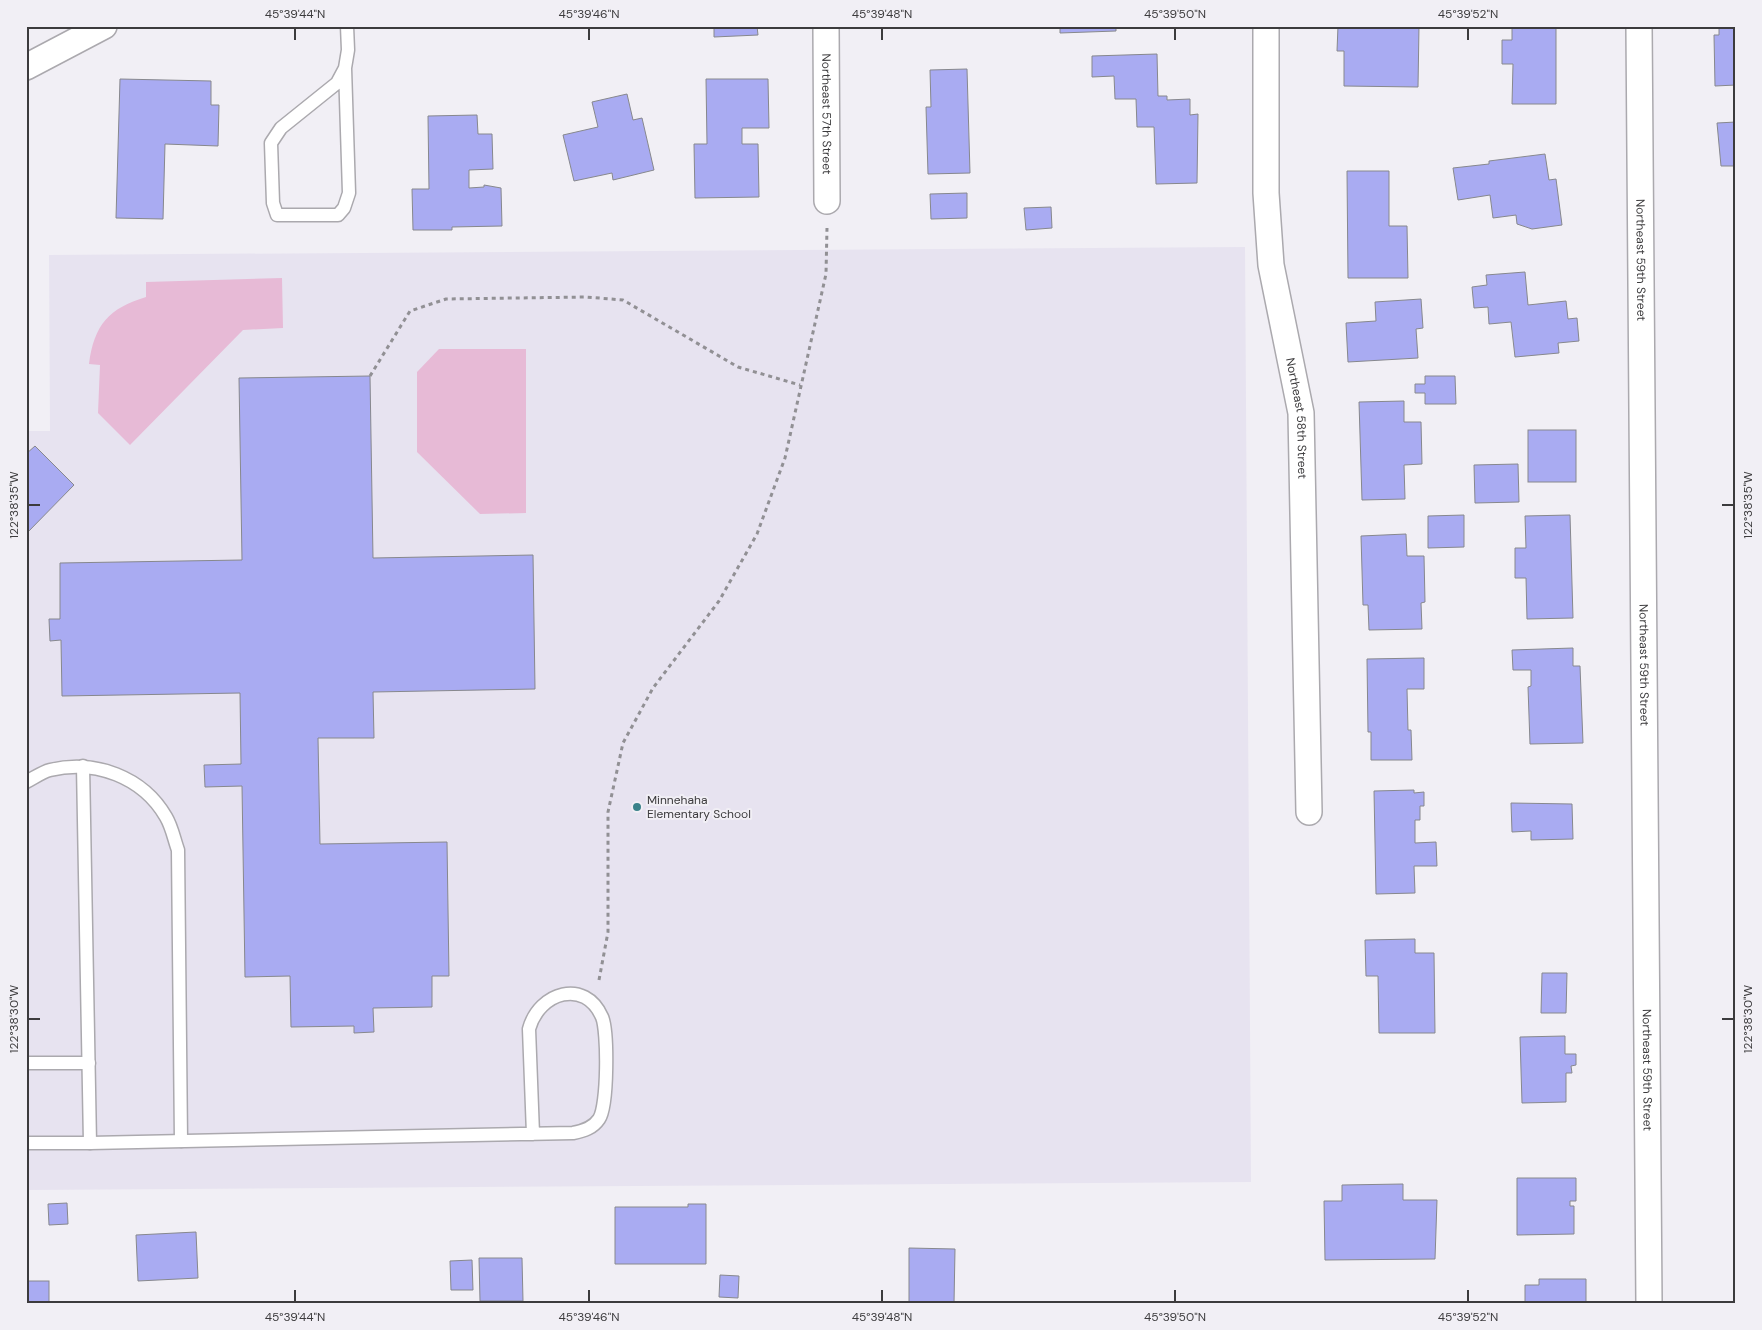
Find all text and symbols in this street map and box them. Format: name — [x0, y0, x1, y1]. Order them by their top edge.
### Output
text: 45°39'44"N — [265, 6, 325, 22]
text: 45°39'46"N — [559, 6, 619, 22]
text: 45°39'48"N — [852, 6, 912, 22]
text: 45°39'50"N — [1144, 6, 1206, 22]
text: 45°39'52"N — [1438, 6, 1498, 22]
street label: Northeast 57th Street — [818, 53, 835, 175]
street label: Northeast 59th Street — [1632, 199, 1649, 321]
street label: Northeast 58th Street — [1282, 356, 1310, 479]
text: 122°38'35"W — [6, 471, 22, 539]
text: 122°38'35"W — [1740, 471, 1756, 539]
street label: Northeast 59th Street — [1636, 604, 1652, 726]
place label: Minnehaha Elementary School — [647, 792, 751, 822]
marker: Minnehaha Elementary School — [631, 801, 643, 813]
text: 122°38'30"W — [6, 984, 22, 1053]
text: 122°38'30"W — [1740, 984, 1756, 1053]
street label: Northeast 59th Street — [1639, 1009, 1656, 1131]
text: 45°39'44"N — [265, 1309, 325, 1325]
text: 45°39'46"N — [559, 1309, 619, 1325]
text: 45°39'48"N — [852, 1309, 912, 1325]
text: 45°39'50"N — [1144, 1309, 1206, 1325]
text: 45°39'52"N — [1438, 1309, 1498, 1325]

